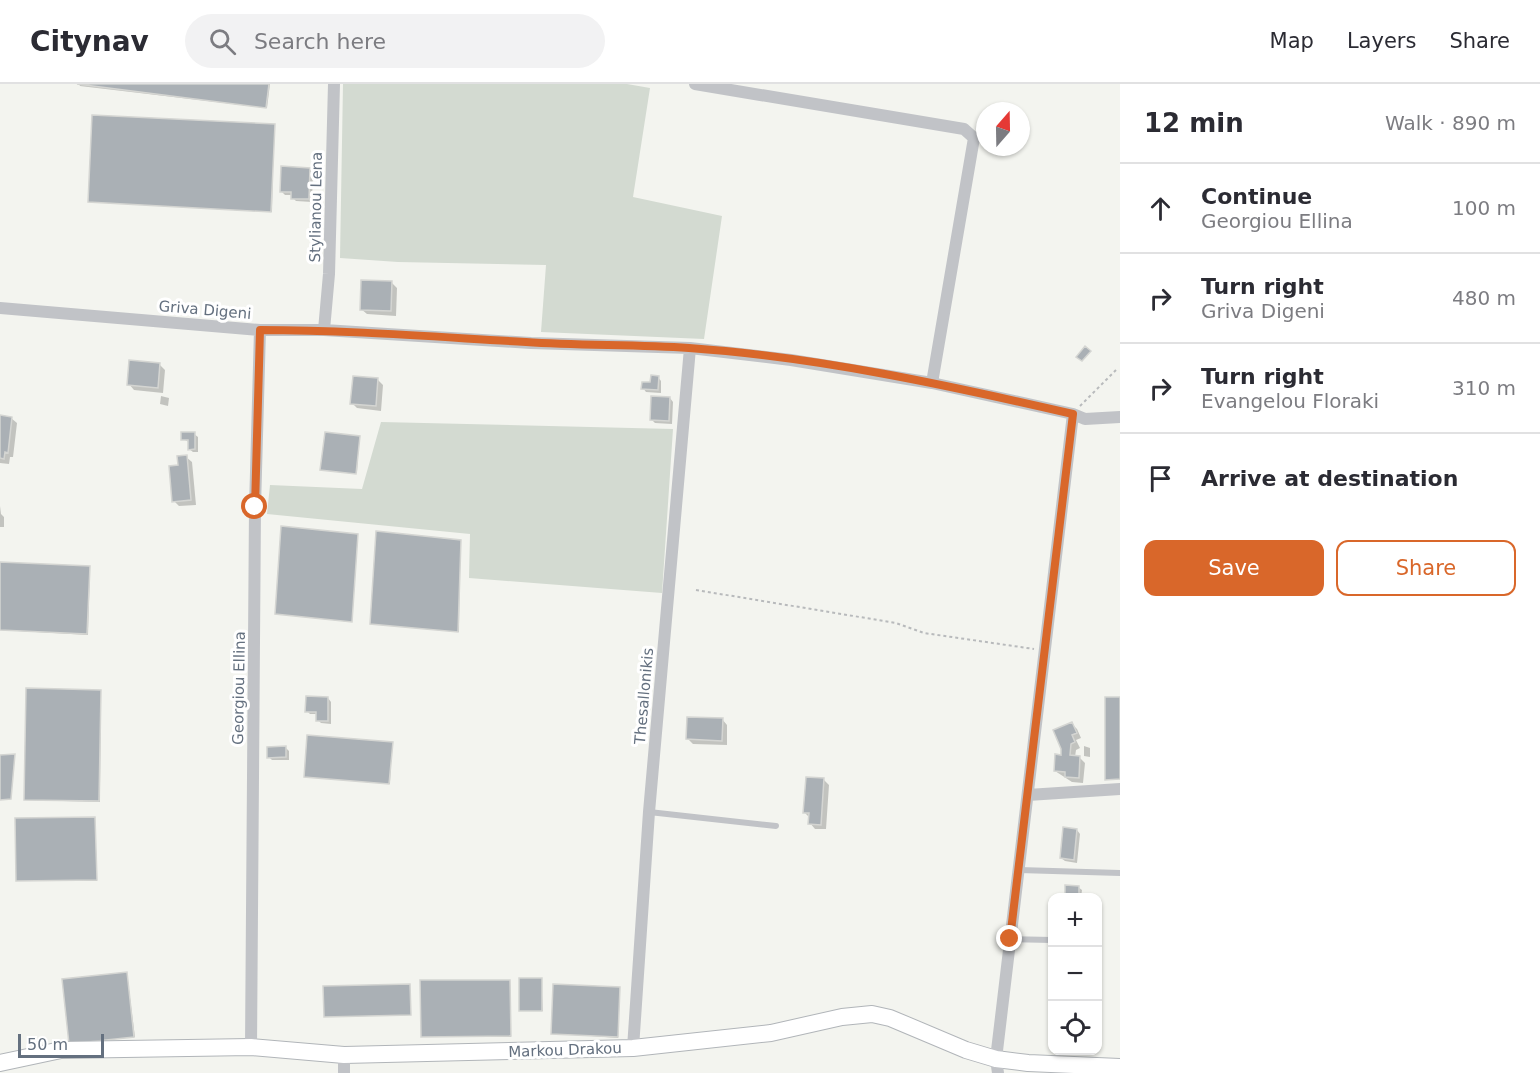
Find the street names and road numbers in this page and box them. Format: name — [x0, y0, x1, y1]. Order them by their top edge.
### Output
street label: Stylianou Lena — [306, 151, 326, 263]
street label: Griva Digeni — [158, 297, 252, 323]
street label: Georgiou Ellina — [229, 631, 249, 745]
street label: Thesallonikis — [631, 647, 657, 746]
street label: Markou Drakou — [508, 1039, 622, 1061]

